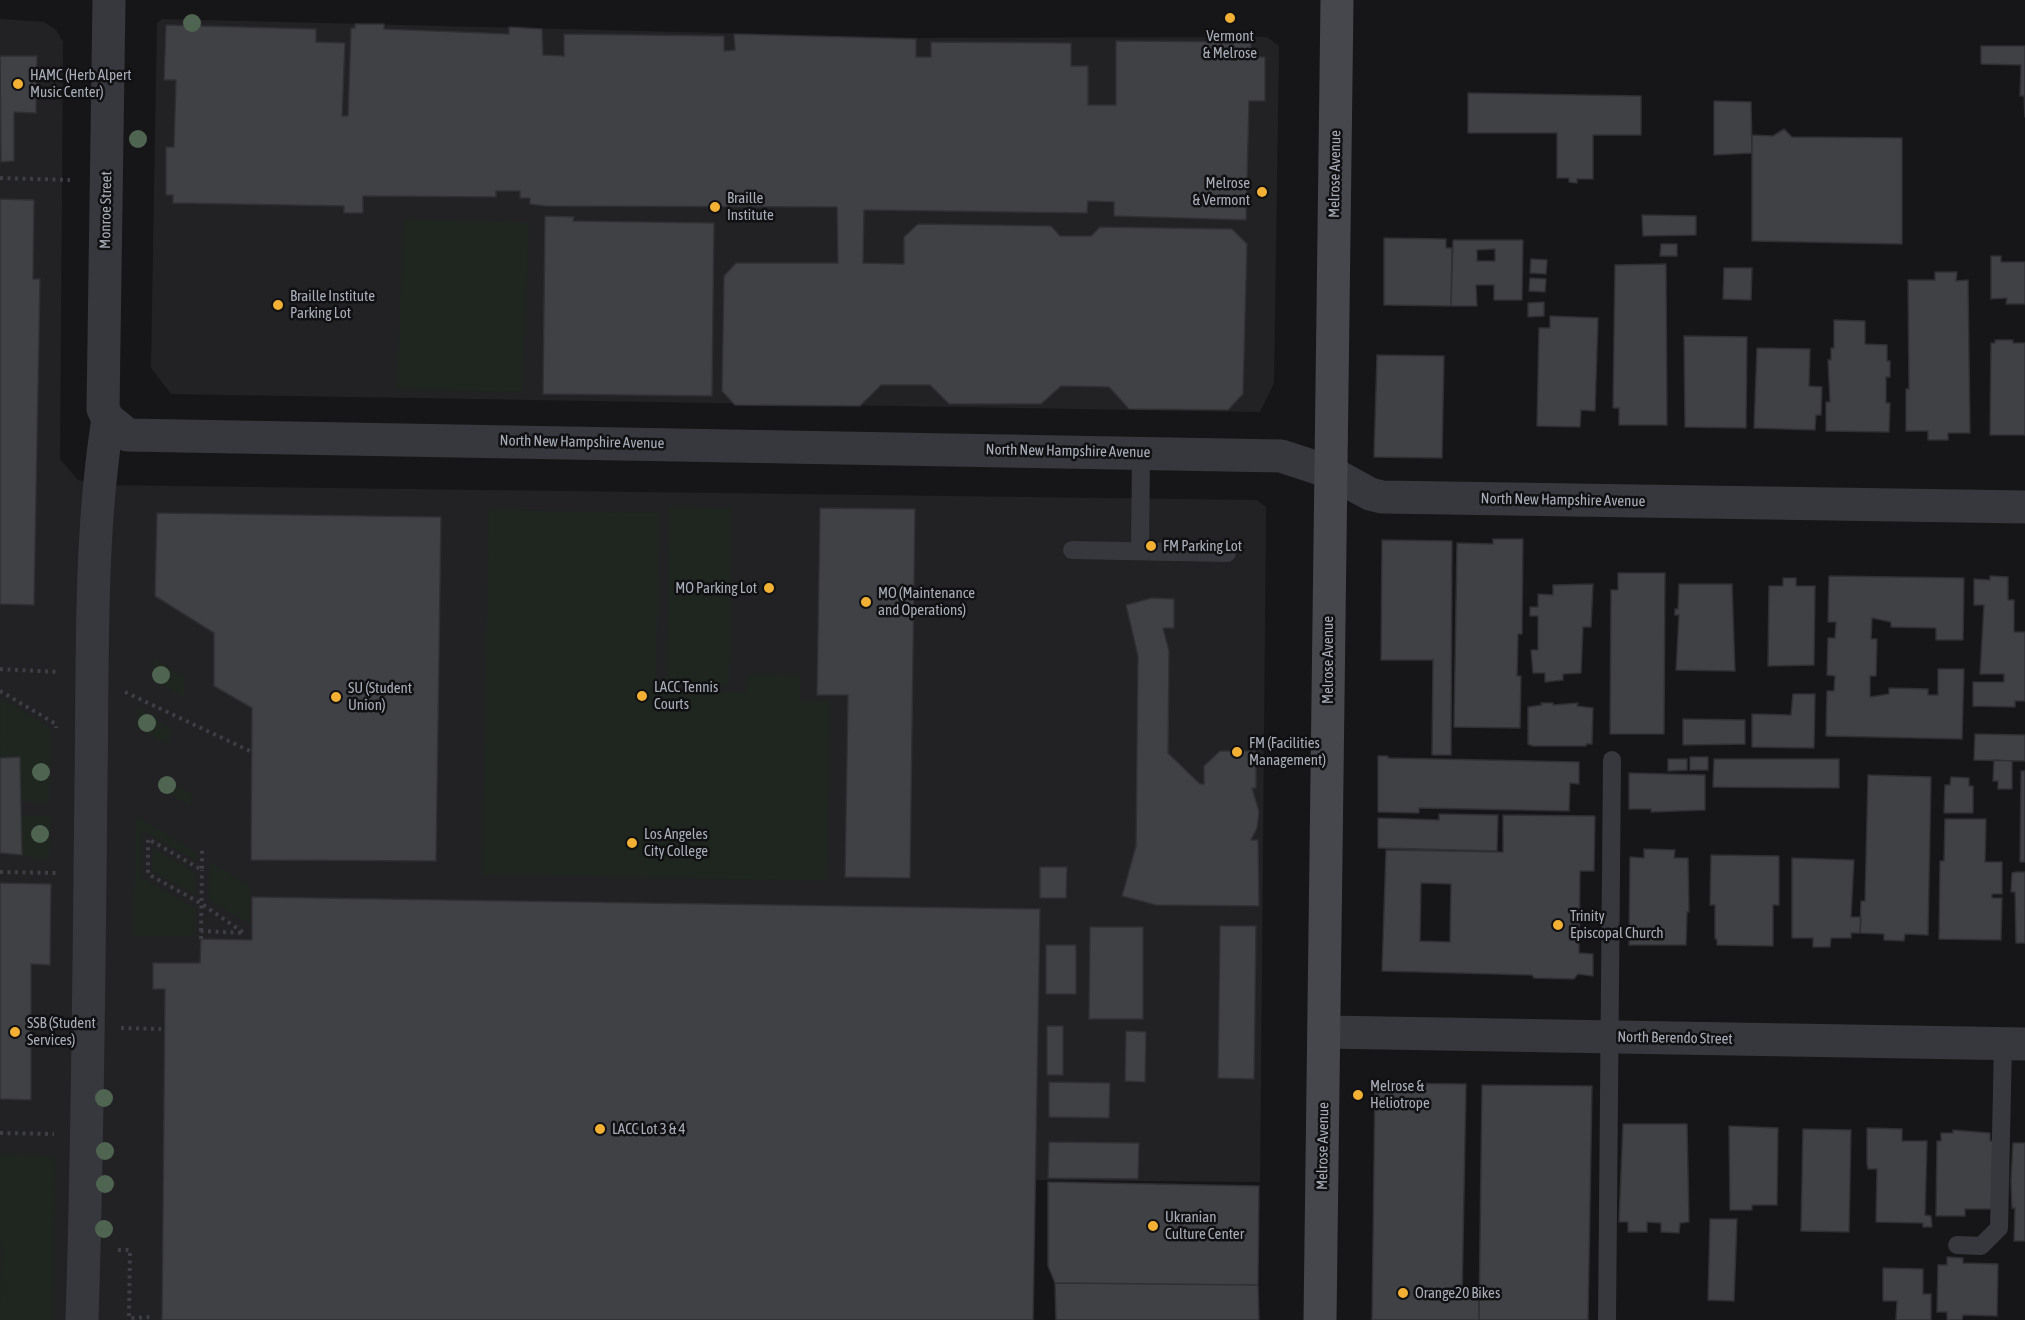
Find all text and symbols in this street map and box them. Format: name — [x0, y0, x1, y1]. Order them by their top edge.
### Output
marker: Vermont & Melrose — [1223, 11, 1237, 25]
place label: Vermont & Melrose — [1203, 27, 1257, 62]
place label: HAMC (Herb Alpert Music Center) — [30, 66, 131, 101]
marker: HAMC (Herb Alpert Music Center) — [11, 77, 25, 91]
street label: Melrose Avenue — [1325, 130, 1345, 218]
street label: Monroe Street — [96, 171, 116, 249]
place label: Melrose & Vermont — [1193, 174, 1250, 209]
marker: Melrose & Vermont — [1255, 185, 1269, 199]
place label: Braille Institute — [727, 189, 774, 224]
marker: Braille Institute — [708, 200, 722, 214]
place label: Braille Institute Parking Lot — [290, 287, 375, 322]
marker: Braille Institute Parking Lot — [271, 298, 285, 312]
street label: North New Hampshire Avenue — [499, 432, 665, 452]
street label: North New Hampshire Avenue — [985, 441, 1151, 461]
street label: North New Hampshire Avenue — [1480, 490, 1646, 510]
place label: FM Parking Lot — [1163, 537, 1242, 555]
marker: FM Parking Lot — [1144, 539, 1158, 553]
place label: MO Parking Lot — [675, 579, 757, 597]
marker: MO Parking Lot — [762, 581, 776, 595]
place label: MO (Maintenance and Operations) — [878, 584, 975, 619]
marker: MO (Maintenance and Operations) — [859, 595, 873, 609]
street label: Melrose Avenue — [1319, 616, 1337, 704]
place label: LACC Tennis Courts — [654, 678, 718, 713]
place label: SU (Student Union) — [348, 679, 412, 714]
marker: LACC Tennis Courts — [635, 689, 649, 703]
marker: SU (Student Union) — [329, 690, 343, 704]
place label: FM (Facilities Management) — [1249, 734, 1326, 769]
marker: FM (Facilities Management) — [1230, 745, 1244, 759]
place label: Los Angeles City College — [644, 825, 708, 860]
marker: Los Angeles City College — [625, 836, 639, 850]
place label: Trinity Episcopal Church — [1570, 907, 1663, 942]
marker: Trinity Episcopal Church — [1551, 918, 1565, 932]
place label: SSB (Student Services) — [27, 1014, 96, 1049]
marker: SSB (Student Services) — [8, 1025, 22, 1039]
street label: North Berendo Street — [1617, 1028, 1733, 1048]
place label: Melrose & Heliotrope — [1370, 1077, 1430, 1112]
marker: Melrose & Heliotrope — [1351, 1088, 1365, 1102]
street label: Melrose Avenue — [1313, 1102, 1333, 1190]
place label: LACC Lot 3 & 4 — [612, 1120, 686, 1138]
marker: LACC Lot 3 & 4 — [593, 1122, 607, 1136]
place label: Ukranian Culture Center — [1165, 1208, 1244, 1243]
marker: Ukranian Culture Center — [1146, 1219, 1160, 1233]
place label: Orange20 Bikes — [1415, 1284, 1500, 1302]
marker: Orange20 Bikes — [1396, 1286, 1410, 1300]

